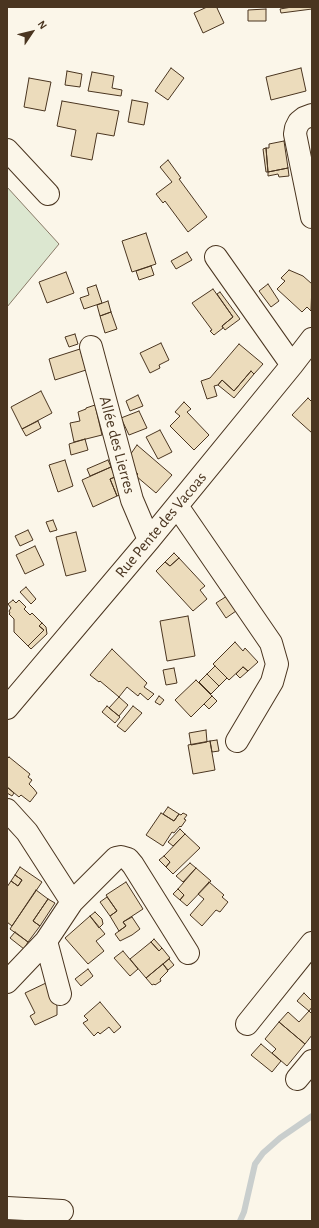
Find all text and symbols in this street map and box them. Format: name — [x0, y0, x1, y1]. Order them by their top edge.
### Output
north arrow — [12, 12, 52, 52]
text: N — [36, 19, 49, 31]
street label: Allée des Lierres — [95, 394, 139, 496]
street label: Rue Pente des Vacoas — [111, 468, 211, 582]

